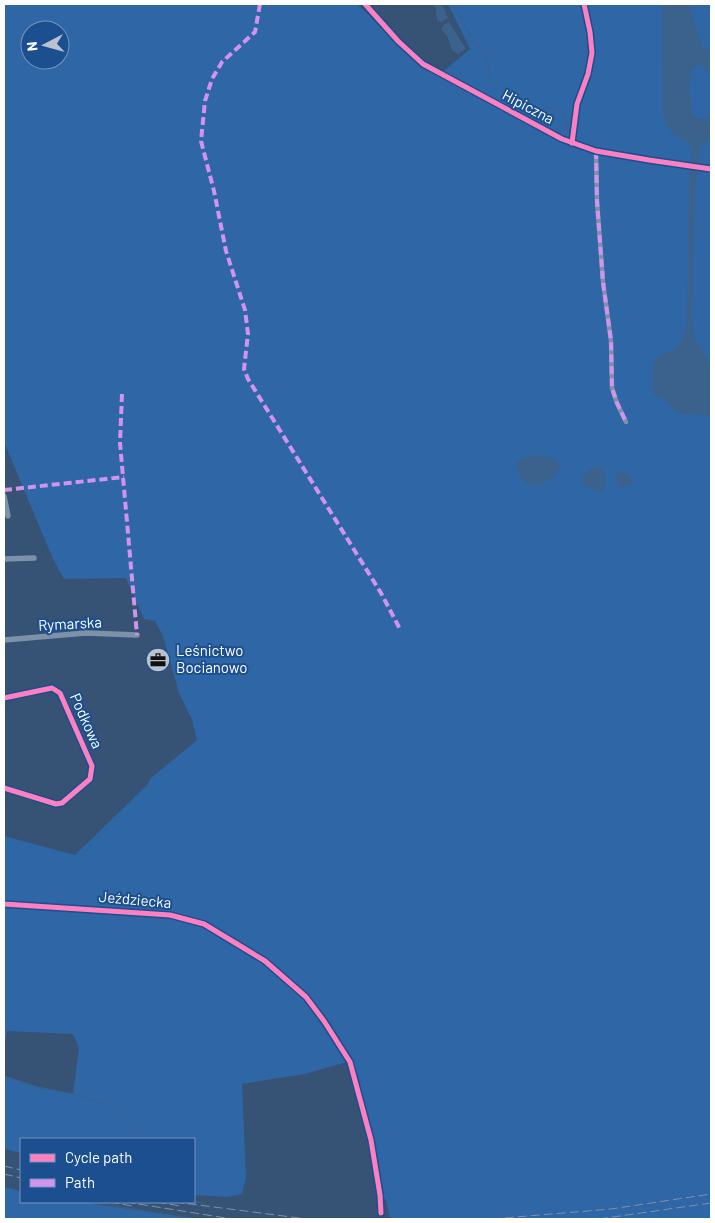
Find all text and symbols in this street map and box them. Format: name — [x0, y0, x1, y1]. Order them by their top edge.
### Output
north arrow — [20, 20, 70, 70]
text: N — [23, 41, 41, 52]
street label: Hipiczna — [500, 85, 557, 127]
street label: Rymarska — [38, 612, 102, 634]
place label: Leśnictwo Bocianowo — [176, 641, 247, 676]
office icon: Leśnictwo Bocianowo — [145, 647, 171, 673]
street label: Podkowa — [67, 690, 107, 751]
street label: Jeździecka — [98, 887, 172, 911]
legend — [20, 1138, 195, 1203]
text: Cycle path — [65, 1148, 132, 1166]
text: Path — [65, 1173, 95, 1191]

